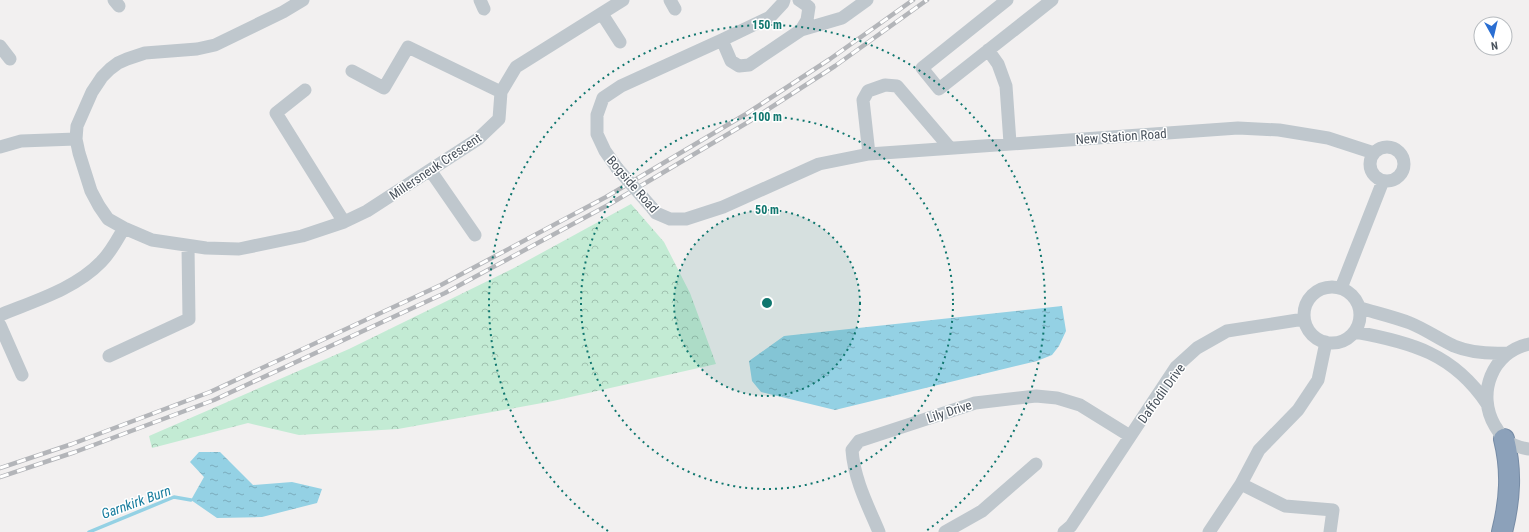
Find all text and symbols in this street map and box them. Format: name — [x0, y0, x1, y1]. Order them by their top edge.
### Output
north arrow — [1473, 16, 1513, 56]
text: 150 m — [752, 18, 782, 32]
text: N — [1490, 39, 1499, 52]
text: 100 m — [752, 110, 782, 124]
street label: New Station Road — [1075, 126, 1167, 147]
street label: Millersneuk Crescent — [386, 130, 484, 203]
street label: Bogside Road — [604, 153, 661, 216]
text: 50 m — [755, 203, 779, 217]
centre of rings — [760, 296, 774, 310]
street label: Daffodil Drive — [1135, 361, 1188, 426]
street label: Lily Drive — [925, 397, 974, 426]
water label: Garnkirk Burn — [99, 482, 173, 522]

